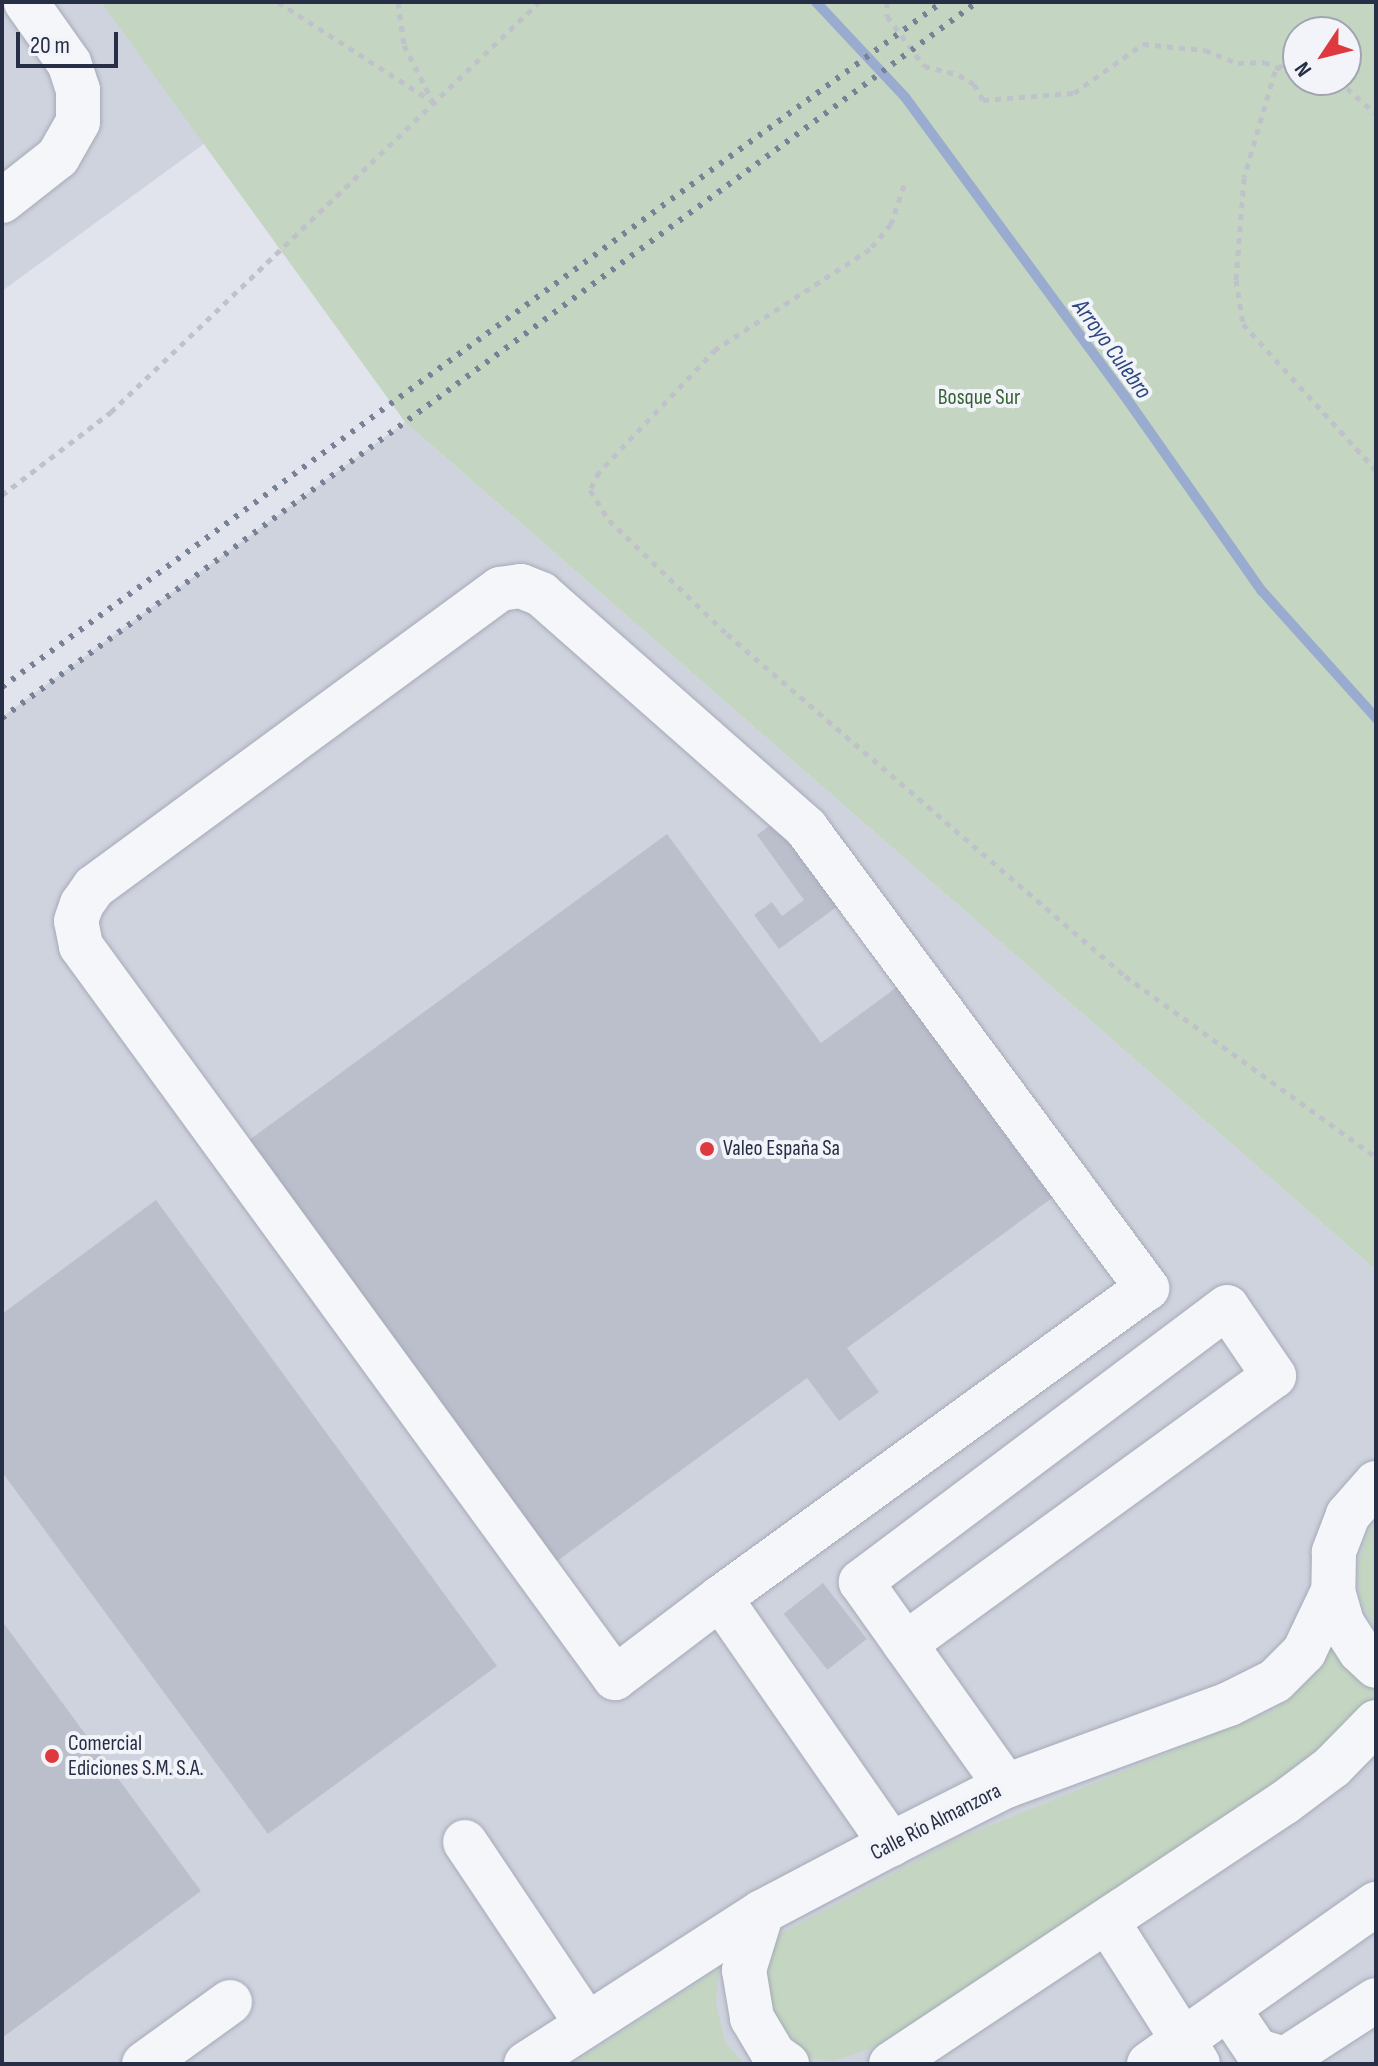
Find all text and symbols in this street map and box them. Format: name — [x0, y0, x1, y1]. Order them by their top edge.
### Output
scale bar — [20, 16, 122, 66]
north arrow — [1282, 16, 1362, 96]
text: 20 m — [30, 31, 70, 60]
text: N — [1289, 56, 1318, 81]
water label: Arroyo Culebro — [1066, 294, 1158, 404]
park label: Bosque Sur — [938, 385, 1020, 411]
place label: Valeo España Sa — [723, 1136, 840, 1162]
marker: Valeo España Sa — [698, 1140, 716, 1158]
place label: Comercial Ediciones S.M. S.A. — [68, 1730, 204, 1782]
marker: Comercial Ediciones S.M. S.A. — [43, 1747, 61, 1765]
street label: Calle Río Almanzora — [866, 1778, 1006, 1866]

